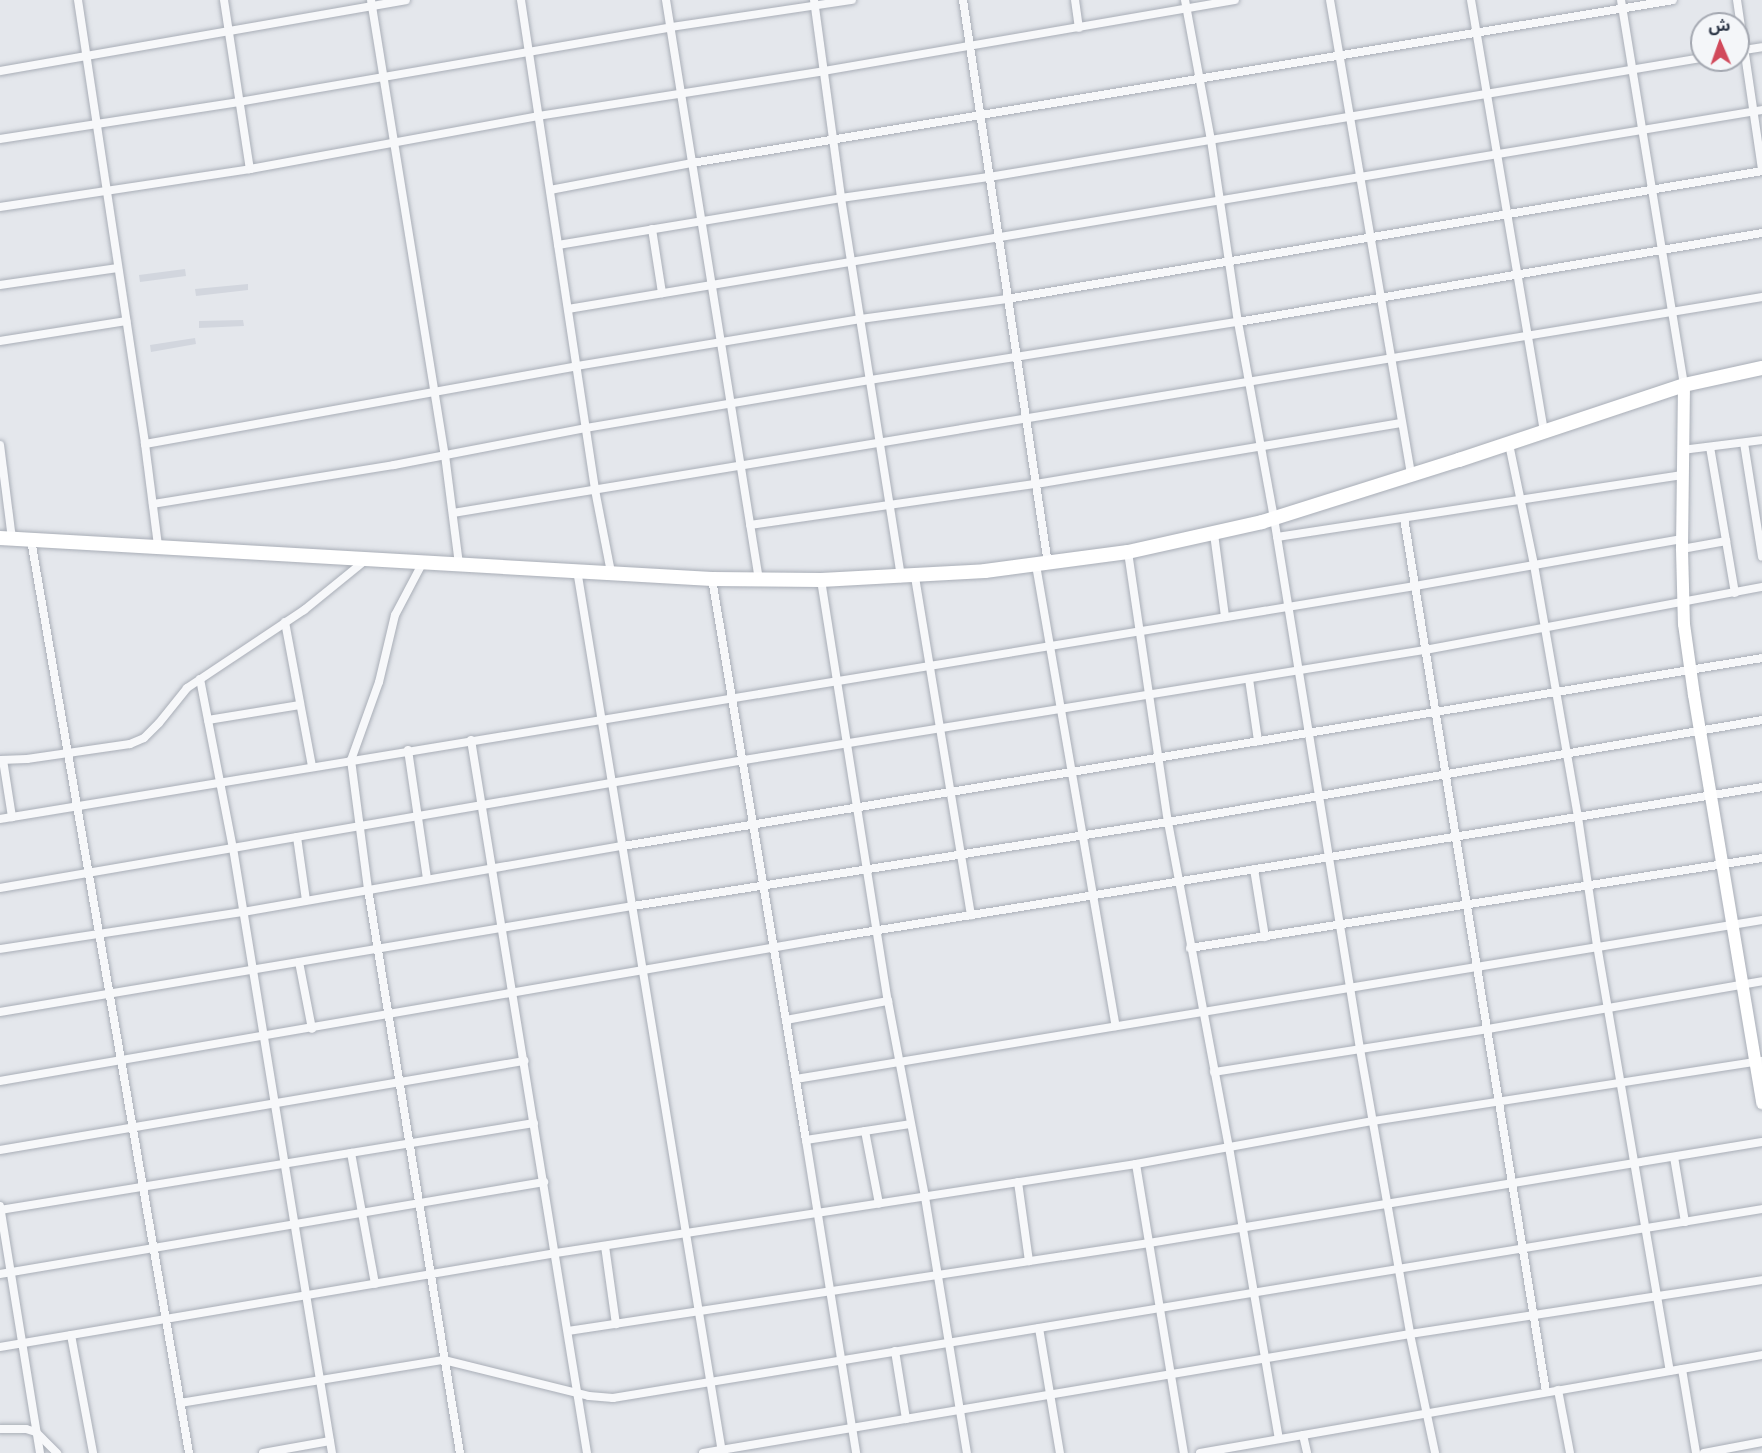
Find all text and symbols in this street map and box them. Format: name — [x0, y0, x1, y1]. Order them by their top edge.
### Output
north arrow — [1690, 12, 1750, 72]
text: ش — [1708, 15, 1731, 37]

